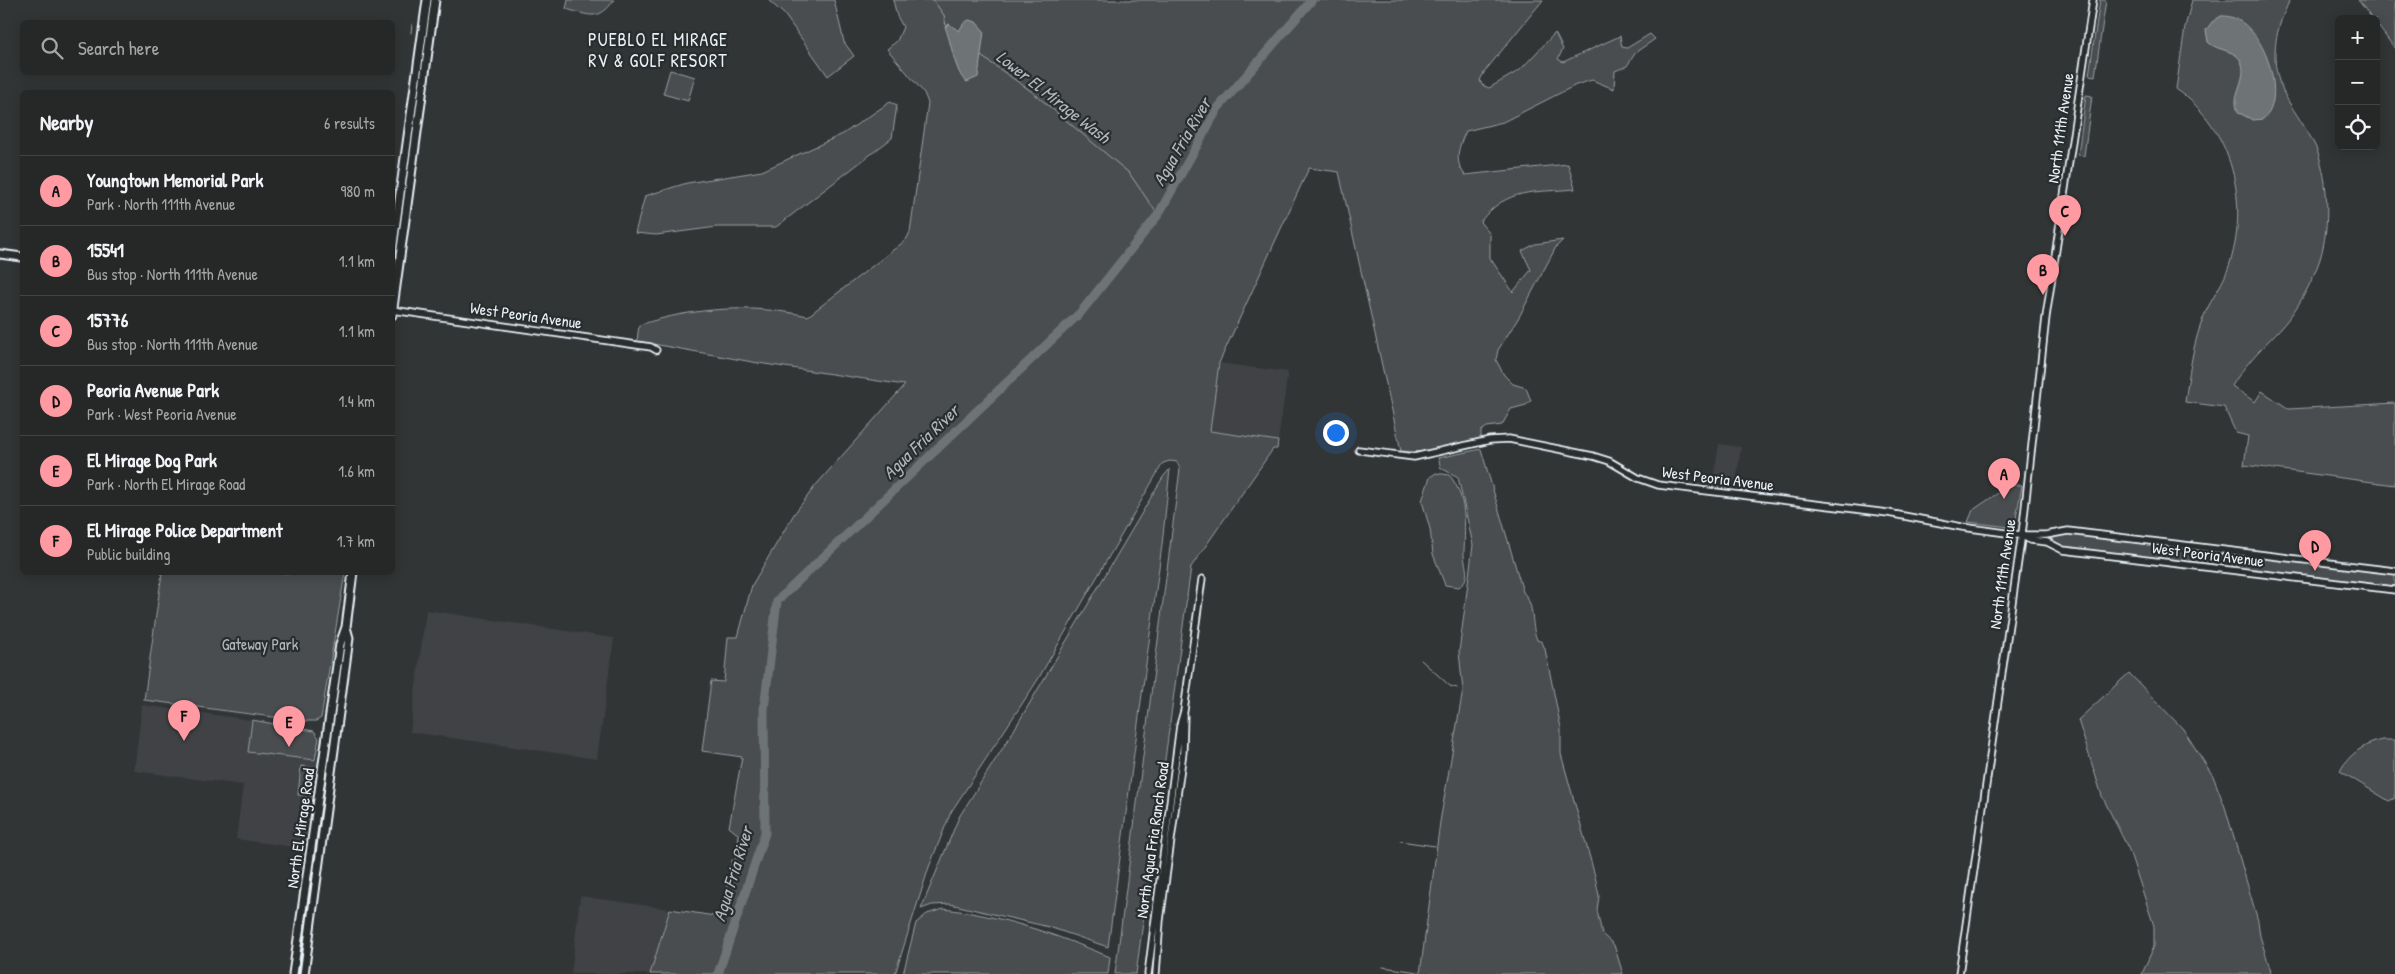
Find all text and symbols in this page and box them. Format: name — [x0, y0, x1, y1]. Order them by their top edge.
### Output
map controls — [2335, 15, 2380, 150]
button: + — [2335, 15, 2380, 60]
search box — [20, 20, 395, 75]
district label: PUEBLO EL MIRAGE RV & GOLF RESORT — [588, 27, 728, 73]
icon: search — [38, 34, 66, 62]
text: Search here — [78, 35, 159, 61]
water label: Lower El Mirage Wash — [991, 44, 1117, 150]
button: − — [2335, 60, 2380, 105]
street label: North 111th Avenue — [2041, 71, 2079, 184]
water label: Agua Fria River — [1146, 91, 1218, 190]
button: locate — [2335, 105, 2380, 150]
text: Nearby — [40, 108, 93, 137]
text: 6 results — [324, 112, 375, 134]
text: Youngtown Memorial Park — [87, 167, 263, 193]
text: A — [52, 180, 60, 202]
text: 980 m — [340, 180, 375, 202]
text: Park · North 111th Avenue — [87, 193, 235, 215]
pin: C — [2049, 195, 2081, 236]
text: 15541 — [87, 237, 124, 263]
text: B — [52, 250, 60, 272]
text: 1.1 km — [339, 250, 375, 272]
pin: B — [2027, 254, 2059, 295]
text: Bus stop · North 111th Avenue — [87, 263, 258, 285]
street label: West Peoria Avenue — [469, 296, 584, 334]
text: 15776 — [87, 307, 128, 333]
text: C — [52, 320, 60, 342]
text: 1.1 km — [339, 320, 375, 342]
text: Bus stop · North 111th Avenue — [87, 333, 258, 355]
text: Peoria Avenue Park — [87, 377, 219, 403]
text: D — [52, 390, 60, 412]
text: 1.4 km — [339, 390, 375, 412]
water label: Agua Fria River — [877, 397, 966, 485]
text: Park · West Peoria Avenue — [87, 403, 237, 425]
your location — [1323, 420, 1349, 446]
text: El Mirage Dog Park — [87, 447, 217, 473]
pin: A — [1988, 458, 2020, 499]
text: E — [52, 460, 60, 482]
text: 1.6 km — [338, 460, 375, 482]
street label: West Peoria Avenue — [1661, 460, 1776, 496]
text: Park · North El Mirage Road — [87, 473, 245, 495]
text: El Mirage Police Department — [87, 517, 283, 543]
street label: North 111th Avenue — [1983, 517, 2021, 630]
text: F — [53, 530, 59, 552]
text: 1.7 km — [337, 530, 375, 552]
pin: D — [2299, 530, 2331, 571]
street label: West Peoria Avenue — [2151, 536, 2266, 572]
text: Public building — [87, 543, 170, 565]
park label: Gateway Park — [222, 633, 299, 655]
pin: F — [168, 700, 200, 741]
pin: E — [273, 706, 305, 747]
street label: North Agua Fria Ranch Road — [1130, 760, 1174, 920]
street label: North El Mirage Road — [281, 767, 319, 889]
water label: Agua Fria River — [706, 822, 759, 924]

